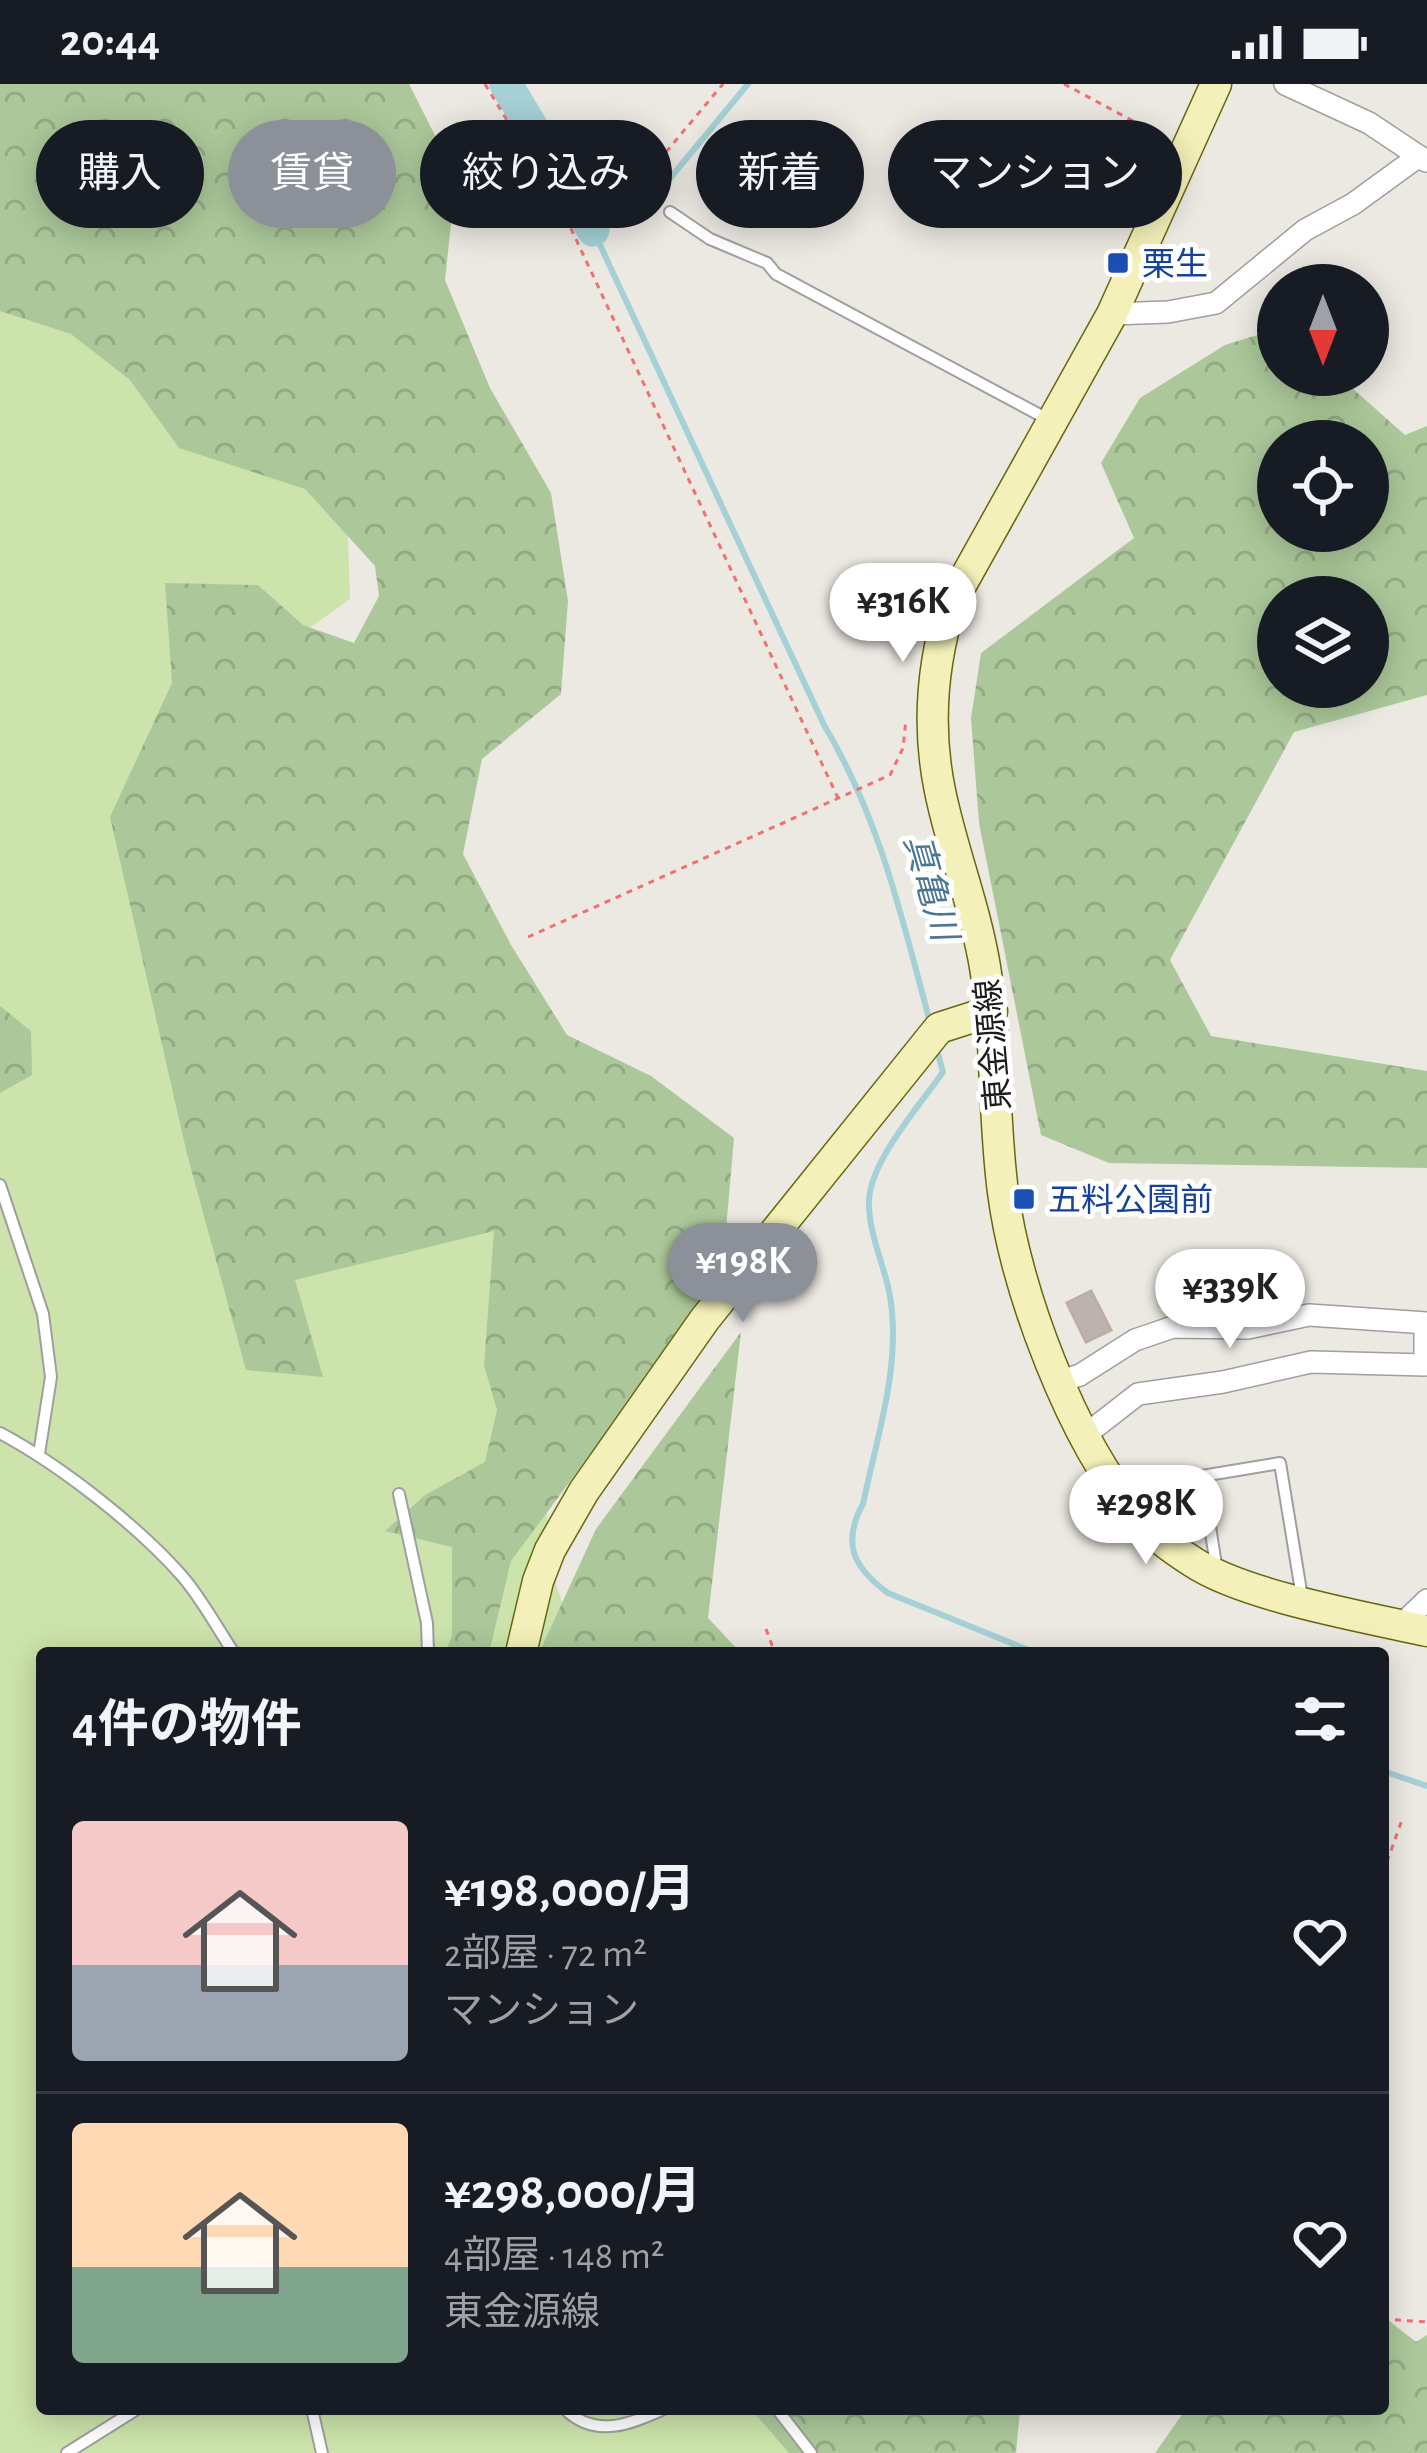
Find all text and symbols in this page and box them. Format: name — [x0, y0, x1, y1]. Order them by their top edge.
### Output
text: 20:44 — [60, 19, 160, 64]
chip: 購入 — [36, 120, 204, 228]
chip: 賃貸 — [228, 120, 396, 228]
chip: 絞り込み — [420, 120, 672, 228]
chip: 新着 — [696, 120, 864, 228]
chip: マンション — [888, 120, 1182, 228]
place label: 栗生 — [1142, 247, 1208, 282]
marker: 栗生 — [1105, 250, 1131, 276]
north arrow — [1257, 264, 1389, 396]
map controls — [1257, 264, 1389, 708]
button: locate — [1257, 420, 1389, 552]
pin: ¥316K — [819, 563, 987, 665]
button: layers — [1257, 576, 1389, 708]
text: ¥316K — [857, 582, 949, 621]
water label: 真亀川 — [898, 830, 965, 948]
street label: 東金源線 — [970, 978, 1017, 1112]
place label: 五料公園前 — [1048, 1183, 1213, 1218]
marker: 五料公園前 — [1011, 1186, 1037, 1212]
pin: ¥198K — [659, 1223, 827, 1325]
text: ¥198K — [695, 1242, 791, 1281]
pin: ¥339K — [1146, 1249, 1314, 1351]
text: ¥339K — [1182, 1268, 1278, 1307]
pin: ¥298K — [1062, 1465, 1230, 1567]
text: ¥298K — [1096, 1484, 1196, 1523]
icon: filters — [1287, 1686, 1353, 1752]
text: 4件の物件 — [72, 1700, 302, 1751]
text: ¥198,000/月 — [444, 1865, 696, 1916]
icon: home — [168, 1869, 312, 2013]
icon: heart — [1287, 1908, 1353, 1974]
text: 2部屋 · 72 m² — [444, 1935, 647, 1974]
text: マンション — [444, 1992, 639, 2031]
text: ¥298,000/月 — [444, 2167, 702, 2218]
icon: home — [168, 2171, 312, 2315]
icon: heart — [1287, 2210, 1353, 2276]
text: 4部屋 · 148 m² — [444, 2237, 664, 2276]
text: 東金源線 — [444, 2294, 600, 2333]

